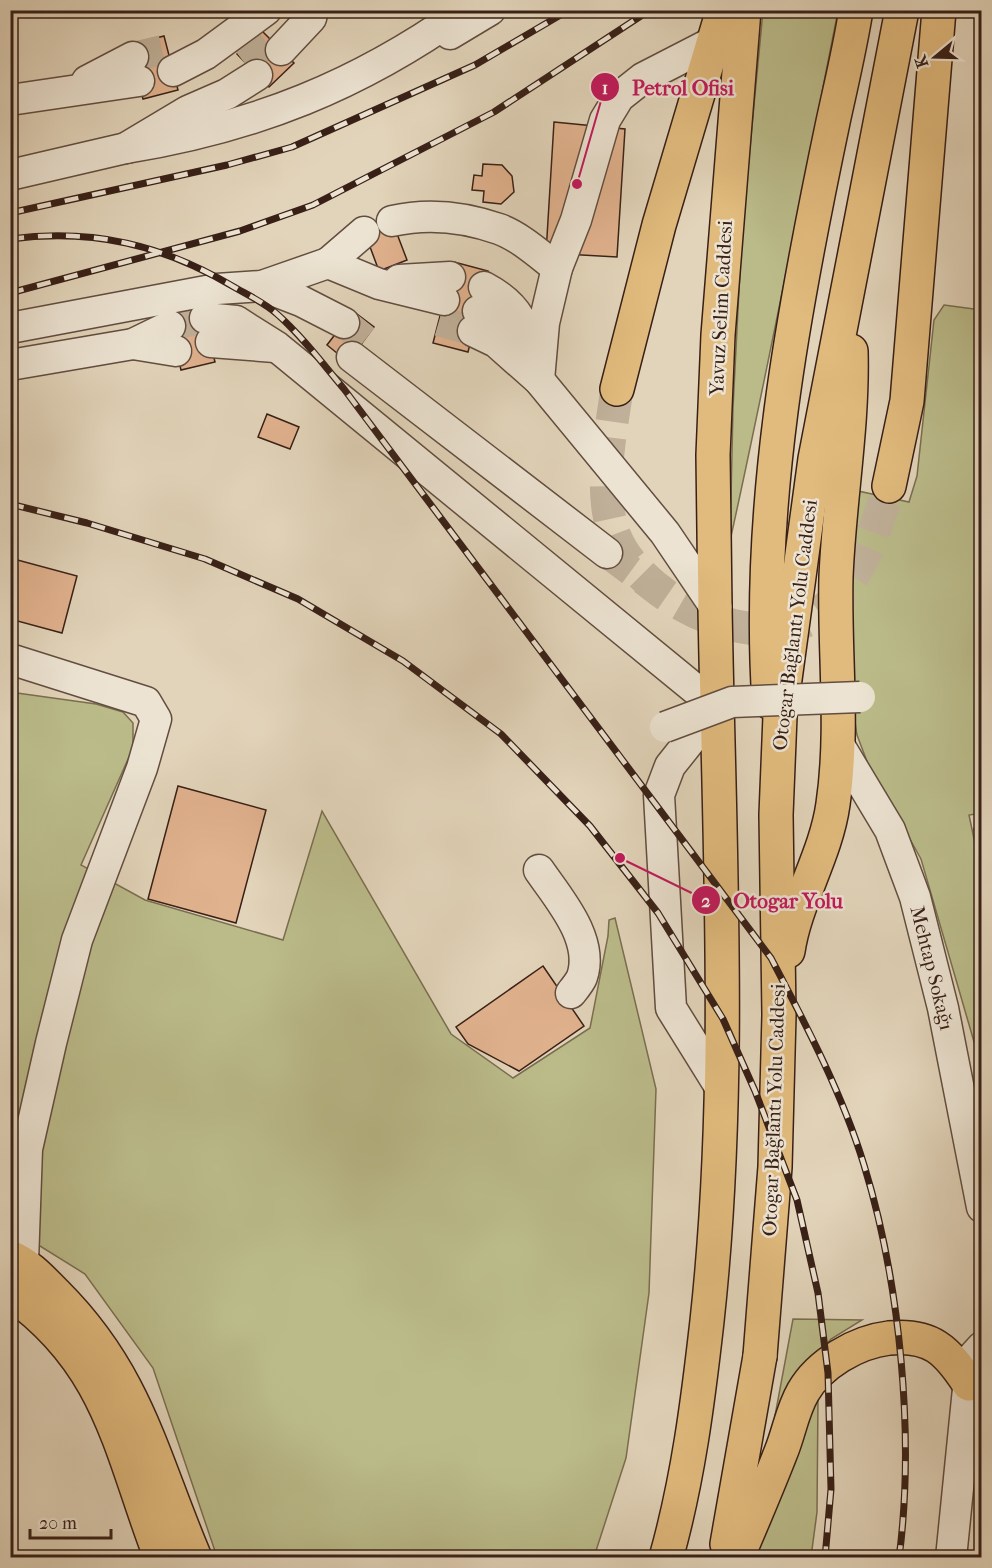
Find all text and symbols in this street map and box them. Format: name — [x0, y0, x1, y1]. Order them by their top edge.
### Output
north arrow — [905, 27, 965, 87]
text: K — [910, 52, 932, 70]
callout: Petrol Ofisi — [590, 68, 746, 107]
text: Petrol Ofisi — [632, 76, 735, 100]
text: 1 — [602, 78, 608, 99]
street label: Yavuz Selim Caddesi — [705, 220, 737, 397]
street label: Otogar Bağlantı Yolu Caddesi — [768, 498, 822, 752]
callout: Otogar Yolu — [691, 881, 855, 920]
text: Otogar Yolu — [733, 889, 843, 913]
text: 2 — [701, 891, 711, 912]
street label: Mehtap Sokağı — [905, 904, 959, 1032]
street label: Otogar Bağlantı Yolu Caddesi — [758, 983, 790, 1237]
scale bar — [30, 1502, 111, 1540]
text: 20 m — [39, 1513, 77, 1534]

